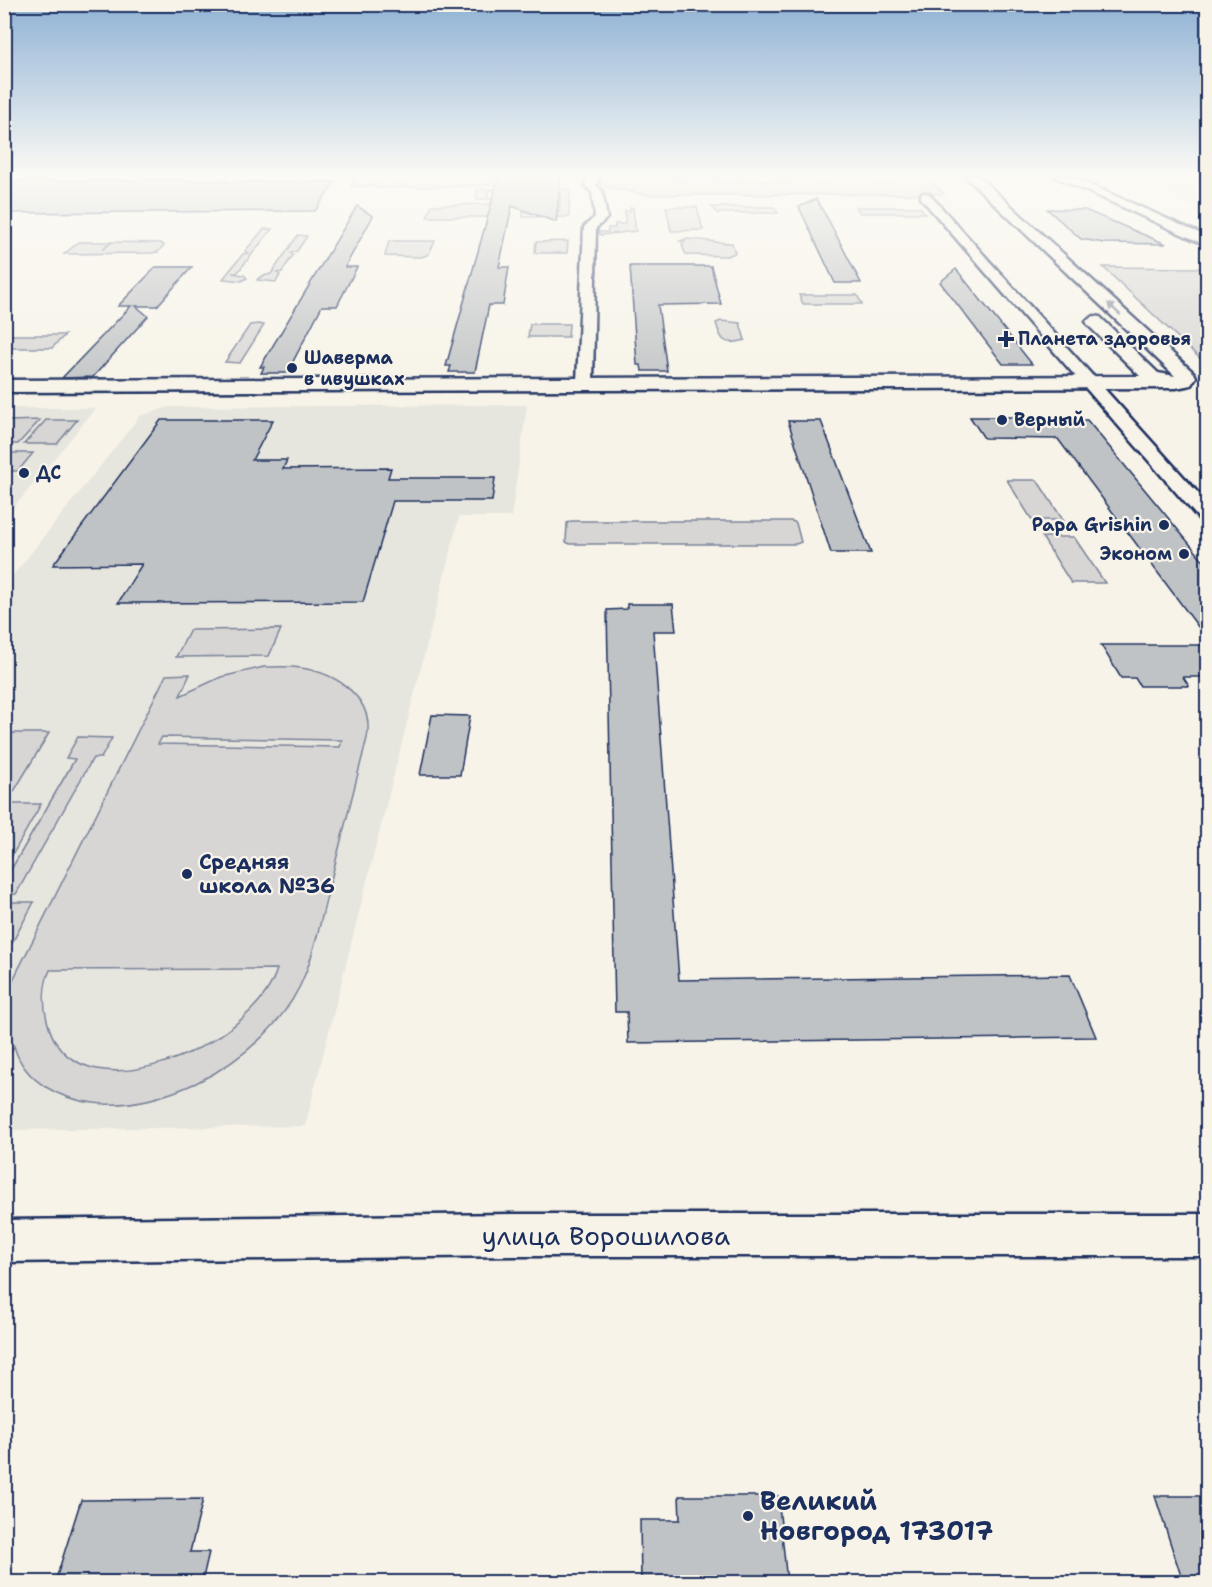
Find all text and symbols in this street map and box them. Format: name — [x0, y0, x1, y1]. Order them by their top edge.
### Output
one-way arrow — [1106, 302, 1121, 316]
place label: Планета здоровья — [1018, 327, 1191, 351]
marker: Планета здоровья — [999, 332, 1013, 346]
place label: Шаверма в ивушках — [304, 346, 404, 391]
marker: Шаверма в ивушках — [285, 361, 299, 375]
place label: Верный — [1014, 408, 1085, 432]
marker: Верный — [995, 413, 1009, 427]
place label: ДС — [36, 461, 61, 485]
marker: ДС — [17, 466, 31, 480]
place label: Papa Grishin — [1032, 513, 1152, 537]
marker: Papa Grishin — [1157, 518, 1171, 532]
place label: Эконом — [1100, 542, 1172, 566]
marker: Эконом — [1177, 547, 1191, 561]
place label: Средняя школа №36 — [199, 848, 335, 900]
marker: Средняя школа №36 — [180, 867, 194, 881]
street label: улица Ворошилова — [482, 1218, 730, 1253]
place label: Великий Новгород 173017 — [760, 1483, 993, 1548]
marker: Великий Новгород 173017 — [741, 1509, 755, 1523]

